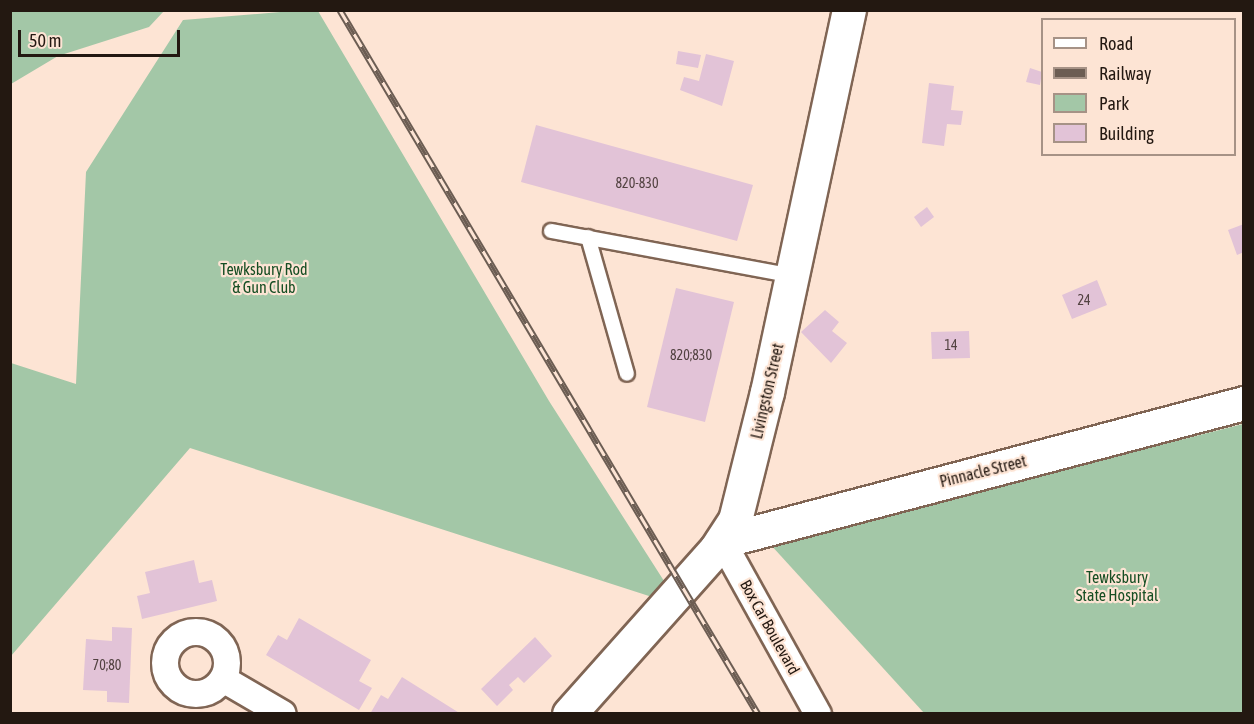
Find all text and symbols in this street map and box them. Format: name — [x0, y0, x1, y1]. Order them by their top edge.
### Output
scale bar — [21, 18, 183, 56]
legend — [1041, 18, 1236, 156]
text: 50 m — [29, 30, 61, 51]
text: Road — [1099, 33, 1133, 54]
text: Railway — [1099, 63, 1151, 84]
text: Park — [1099, 93, 1129, 114]
text: Building — [1099, 123, 1154, 144]
house number: 820-830 — [616, 175, 658, 191]
park label: Tewksbury Rod & Gun Club — [220, 259, 308, 297]
house number: 24 — [1077, 292, 1091, 308]
house number: 14 — [944, 337, 958, 353]
street label: Livingston Street — [747, 341, 787, 441]
house number: 820;830 — [670, 347, 712, 363]
street label: Pinnacle Street — [938, 451, 1028, 491]
park label: Tewksbury State Hospital — [1076, 567, 1158, 605]
street label: Box Car Boulevard — [736, 576, 804, 678]
house number: 70;80 — [93, 657, 121, 673]

